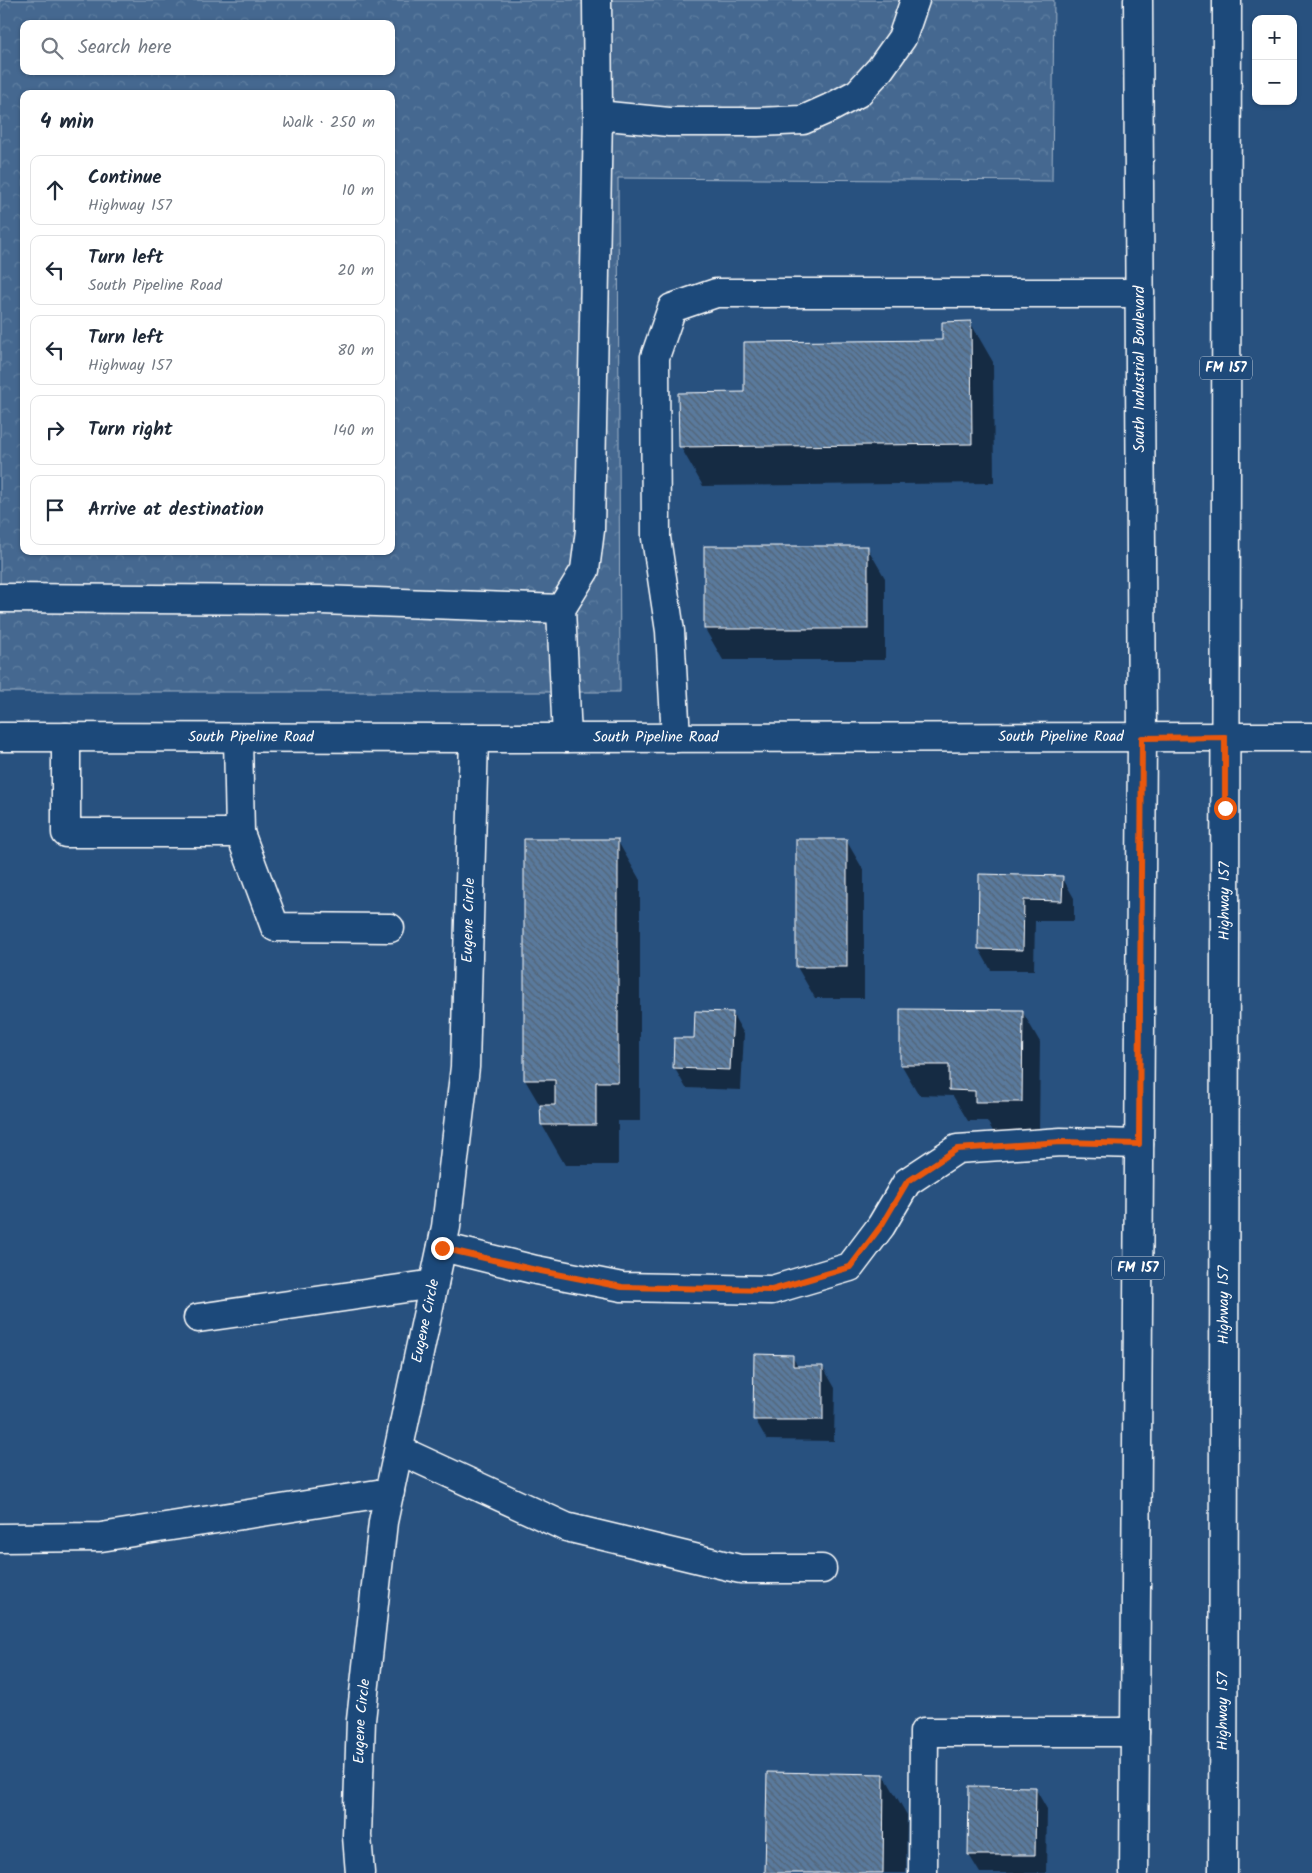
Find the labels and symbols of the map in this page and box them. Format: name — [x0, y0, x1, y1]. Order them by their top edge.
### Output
street label: South Industrial Boulevard — [1128, 285, 1152, 452]
road number: FM 157 — [1200, 356, 1252, 379]
street label: South Pipeline Road — [188, 725, 314, 750]
street label: South Pipeline Road — [998, 725, 1124, 749]
street label: South Pipeline Road — [593, 726, 719, 750]
route start — [1214, 797, 1237, 820]
street label: Highway 157 — [1213, 861, 1237, 940]
street label: Eugene Circle — [456, 877, 482, 963]
route end — [431, 1237, 454, 1260]
road number: FM 157 — [1112, 1256, 1164, 1280]
street label: Highway 157 — [1212, 1265, 1236, 1344]
street label: Eugene Circle — [405, 1276, 447, 1365]
street label: Highway 157 — [1211, 1671, 1235, 1750]
street label: Eugene Circle — [347, 1677, 378, 1764]

